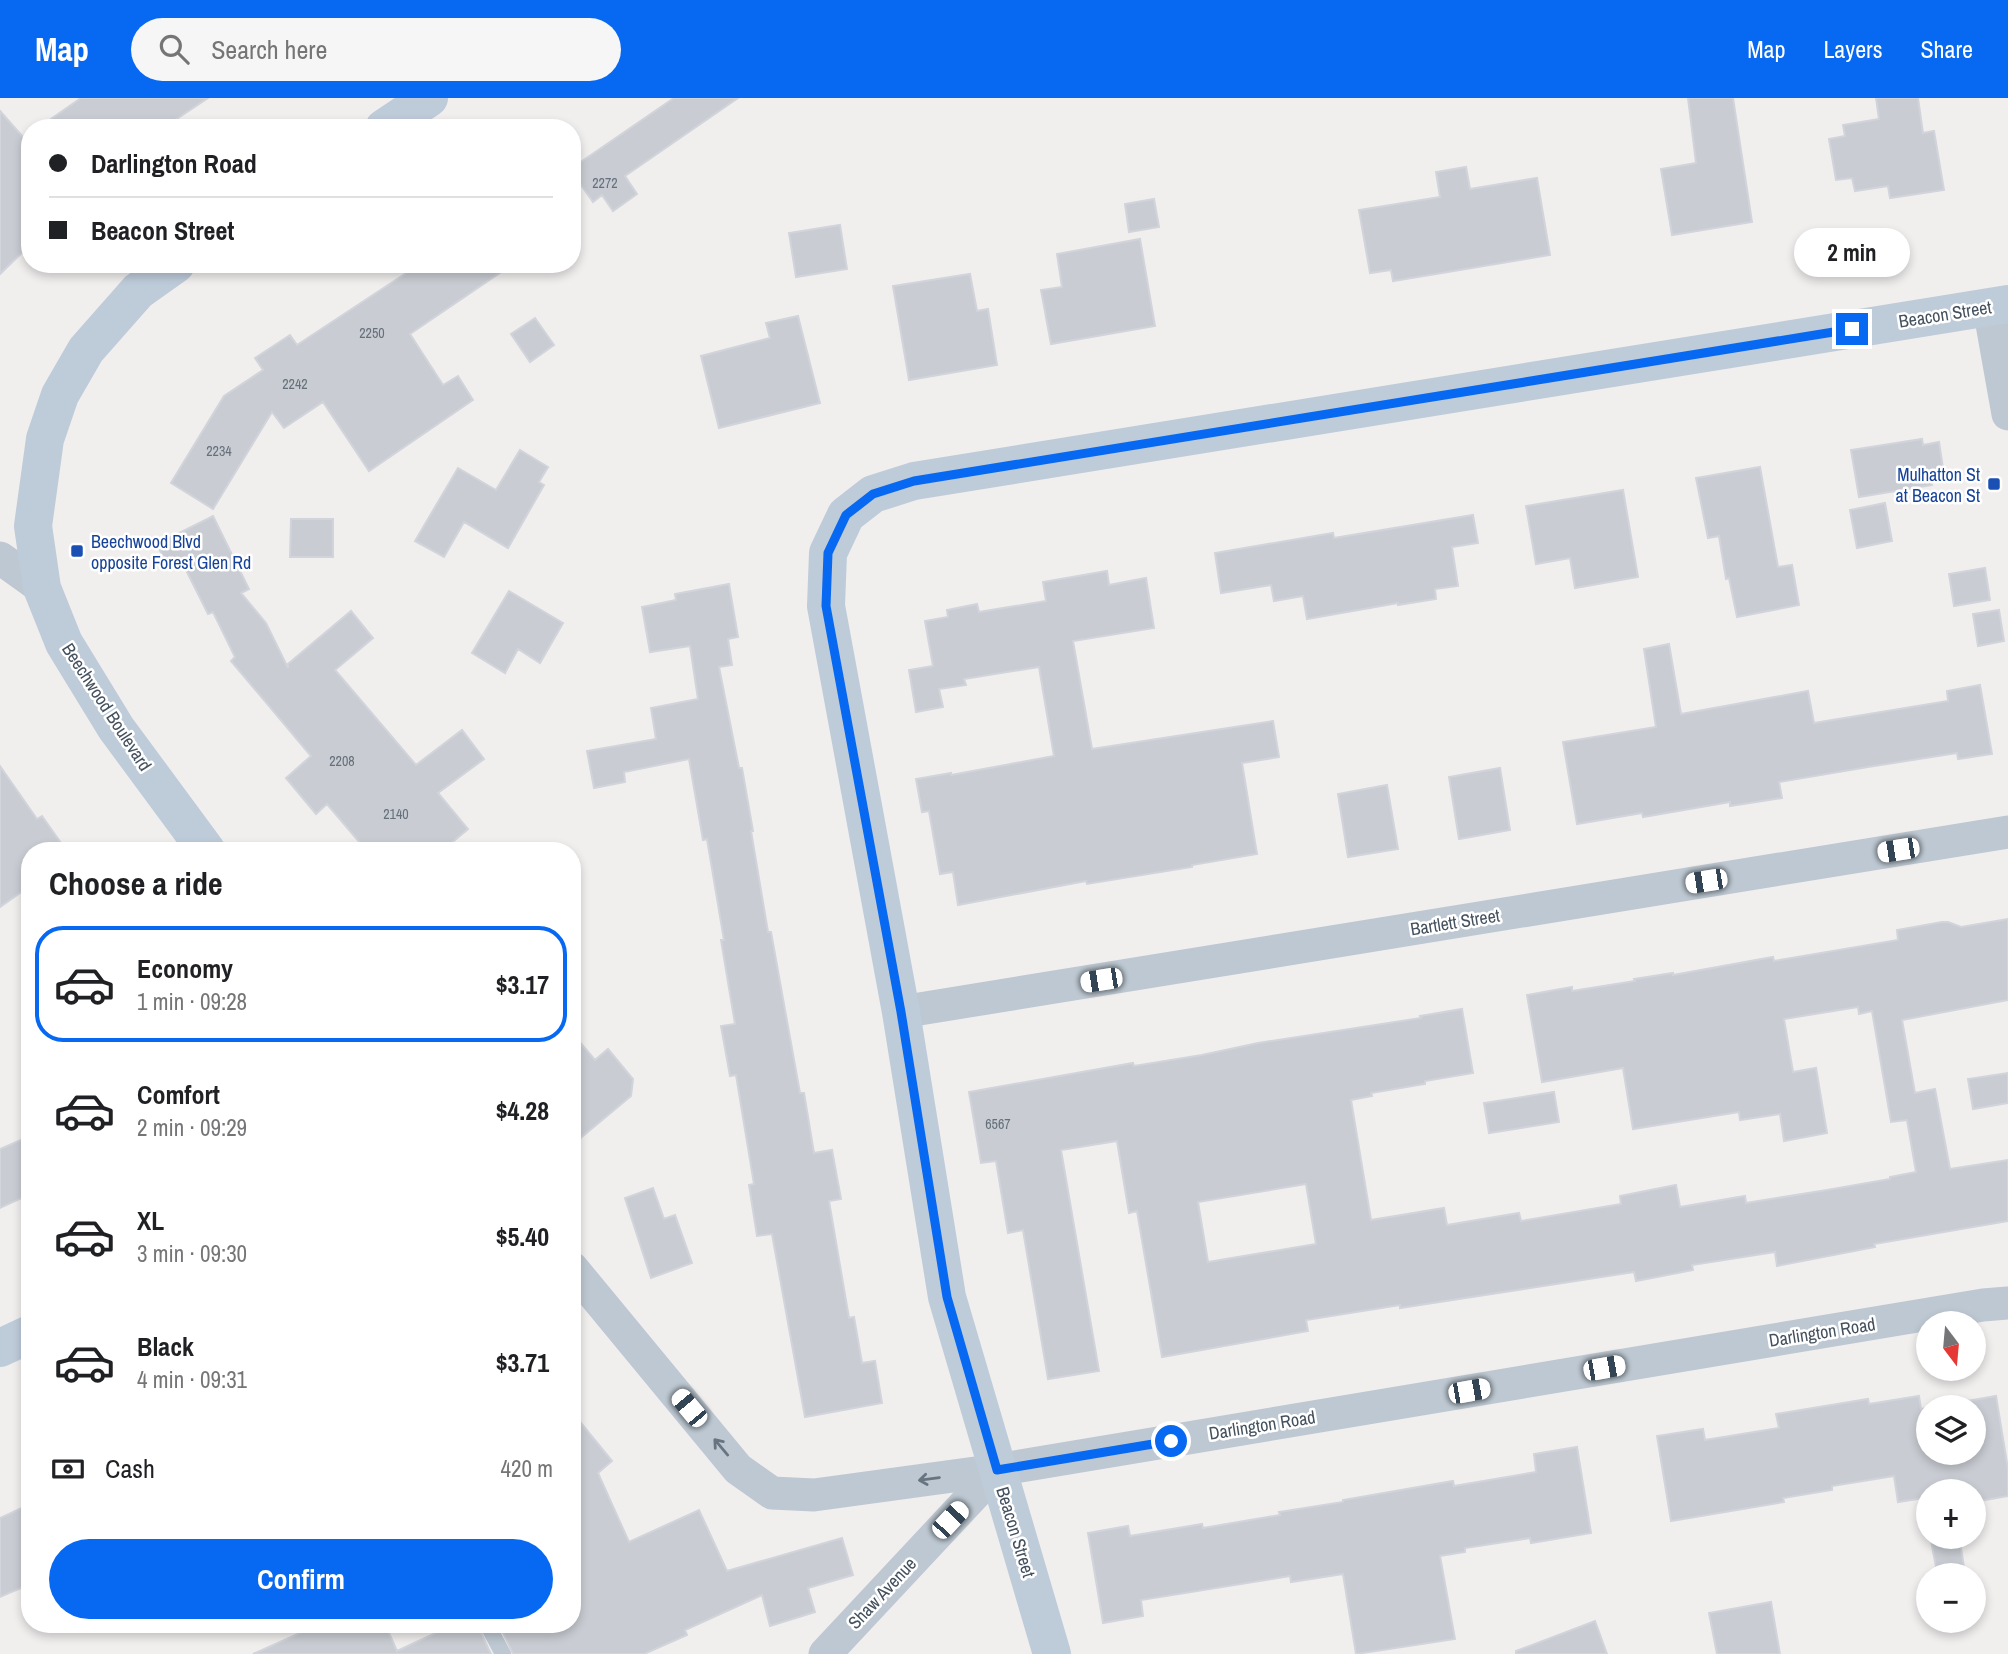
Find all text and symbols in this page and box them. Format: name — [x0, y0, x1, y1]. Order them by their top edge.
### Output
search box — [131, 18, 621, 81]
text: Map — [35, 27, 89, 71]
icon: search — [155, 30, 193, 68]
text: Search here — [211, 32, 327, 67]
text: Map — [1747, 33, 1785, 65]
text: Layers — [1823, 33, 1882, 65]
text: Share — [1920, 33, 1973, 65]
text: Darlington Road — [91, 146, 257, 181]
house number: 2272 — [592, 174, 618, 192]
text: Beacon Street — [91, 213, 234, 248]
callout: 2 min — [1794, 228, 1910, 276]
text: 2 min — [1827, 237, 1877, 268]
street label: Beacon Street — [1897, 294, 1993, 334]
route end — [1836, 313, 1868, 345]
house number: 2250 — [359, 324, 385, 342]
house number: 2242 — [282, 375, 308, 393]
house number: 2234 — [206, 442, 232, 460]
place label: Mulhatton St at Beacon St — [1895, 462, 1980, 508]
marker: Mulhatton St at Beacon St — [1986, 476, 2002, 492]
place label: Beechwood Blvd opposite Forest Glen Rd — [91, 529, 251, 575]
marker: Beechwood Blvd opposite Forest Glen Rd — [69, 543, 85, 559]
street label: Beechwood Boulevard — [56, 638, 158, 776]
house number: 2208 — [329, 752, 355, 770]
house number: 2140 — [383, 805, 409, 823]
car — [1876, 836, 1921, 864]
text: Choose a ride — [49, 862, 223, 905]
car — [1684, 867, 1729, 895]
street label: Bartlett Street — [1408, 903, 1502, 941]
text: Economy — [137, 951, 233, 986]
icon: car — [53, 953, 116, 1016]
car — [1079, 966, 1124, 994]
text: $3.17 — [496, 967, 549, 1002]
text: 1 min · 09:28 — [137, 986, 247, 1017]
text: Comfort — [137, 1077, 220, 1112]
icon: car — [53, 1079, 116, 1142]
text: $4.28 — [496, 1093, 549, 1128]
text: 2 min · 09:29 — [137, 1112, 247, 1143]
house number: 6567 — [985, 1115, 1011, 1133]
text: XL — [137, 1203, 164, 1238]
icon: car — [53, 1205, 116, 1268]
text: $5.40 — [496, 1219, 549, 1254]
text: 3 min · 09:30 — [137, 1238, 247, 1269]
street label: Darlington Road — [1767, 1311, 1877, 1353]
north arrow — [1916, 1311, 1986, 1381]
map controls — [1916, 1311, 1986, 1633]
text: Black — [137, 1329, 194, 1364]
icon: car — [53, 1331, 116, 1394]
text: $3.71 — [496, 1345, 549, 1380]
car — [1582, 1354, 1627, 1382]
text: 4 min · 09:31 — [137, 1364, 247, 1395]
car — [1447, 1377, 1492, 1405]
car — [668, 1385, 711, 1431]
button: layers — [1916, 1395, 1986, 1465]
street label: Darlington Road — [1207, 1404, 1317, 1446]
route start — [1155, 1425, 1187, 1457]
one-way arrow — [713, 1439, 729, 1457]
icon: cash — [49, 1450, 87, 1488]
text: Cash — [105, 1451, 155, 1486]
text: 420 m — [501, 1453, 553, 1484]
one-way arrow — [918, 1473, 941, 1486]
button: + — [1916, 1479, 1986, 1549]
street label: Beacon Street — [990, 1484, 1042, 1580]
car — [928, 1497, 973, 1543]
button: Confirm — [49, 1539, 553, 1619]
street label: Shaw Avenue — [842, 1552, 922, 1634]
button: − — [1916, 1563, 1986, 1633]

